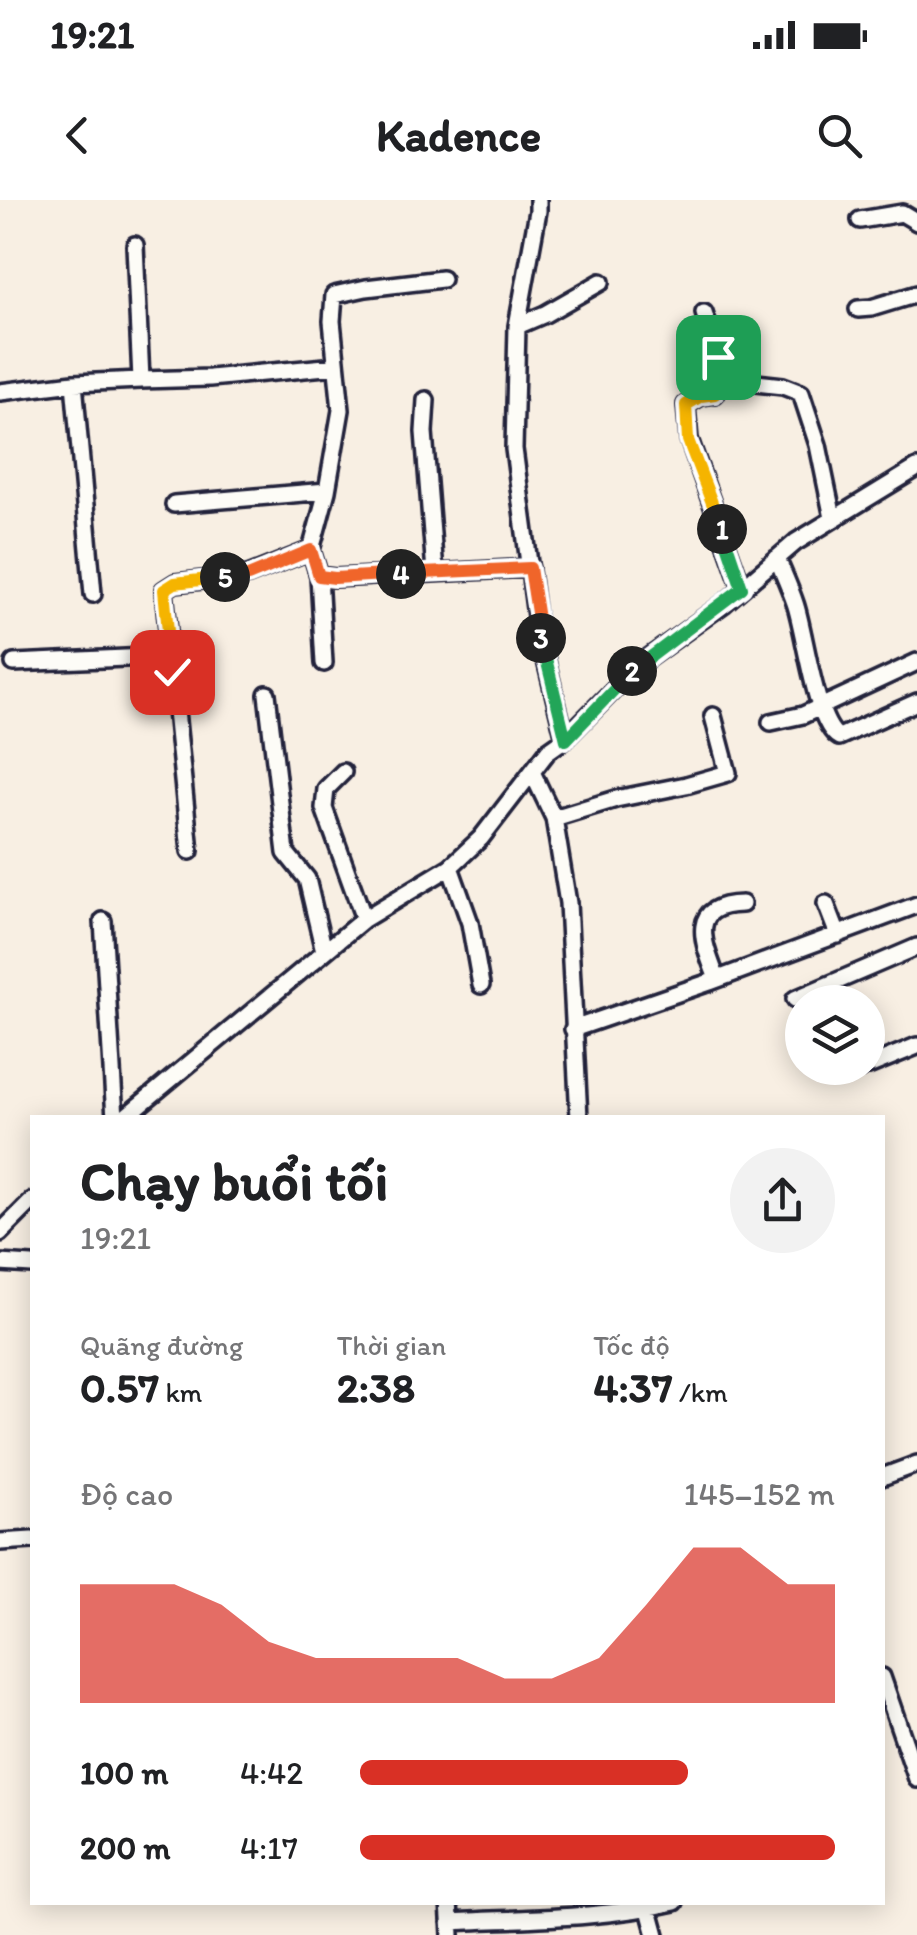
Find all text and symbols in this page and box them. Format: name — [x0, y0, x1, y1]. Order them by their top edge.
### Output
text: 19:21 — [50, 12, 134, 58]
icon: back — [50, 108, 105, 163]
text: Kadence — [376, 108, 541, 162]
icon: search — [812, 108, 867, 163]
pin — [676, 315, 761, 400]
icon: arrive — [691, 330, 746, 385]
pin: 1 — [697, 504, 747, 554]
text: 1 — [716, 512, 729, 546]
pin: 4 — [376, 549, 426, 599]
pin: 5 — [200, 552, 250, 602]
text: 4 — [393, 557, 409, 591]
text: 5 — [218, 560, 232, 594]
pin: 3 — [516, 613, 566, 663]
text: 3 — [533, 621, 549, 655]
pin — [130, 630, 215, 715]
icon: check — [145, 645, 200, 700]
pin: 2 — [607, 646, 657, 696]
text: 2 — [625, 654, 639, 688]
map controls — [785, 985, 885, 1085]
button: layers — [785, 985, 885, 1085]
text: Chạy buổi tối — [80, 1148, 388, 1214]
button: share — [730, 1148, 835, 1253]
text: 19:21 — [80, 1219, 151, 1257]
text: Quãng đường — [80, 1328, 243, 1362]
text: Thời gian — [337, 1328, 446, 1362]
text: Tốc độ — [593, 1328, 670, 1362]
text: 0.57 — [80, 1362, 159, 1413]
text: 2:38 — [337, 1362, 415, 1413]
text: 4:37 — [593, 1362, 673, 1413]
text: km — [159, 1375, 202, 1409]
text: /km — [673, 1375, 728, 1409]
text: Độ cao — [80, 1475, 173, 1513]
text: 145–152 m — [684, 1475, 835, 1513]
text: 100 m — [80, 1754, 168, 1792]
text: 4:42 — [240, 1754, 303, 1792]
text: 200 m — [80, 1829, 170, 1867]
text: 4:17 — [240, 1829, 298, 1867]

